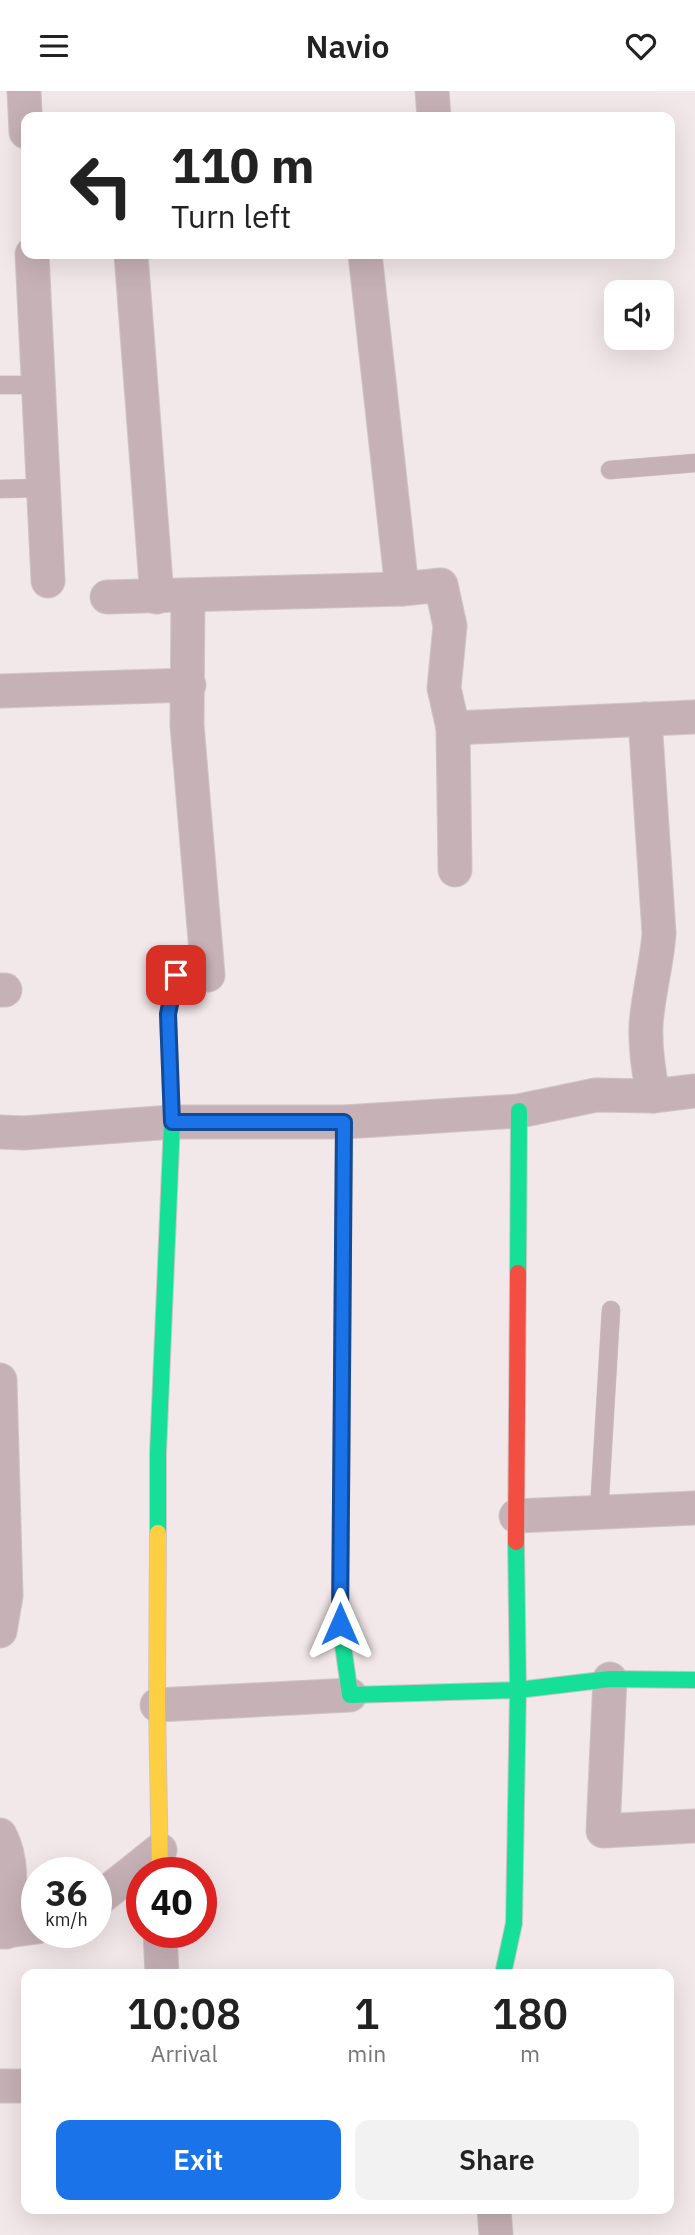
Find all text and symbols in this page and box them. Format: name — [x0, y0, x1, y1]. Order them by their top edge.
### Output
text: Navio — [305, 25, 390, 67]
icon: menu — [35, 27, 73, 65]
icon: heart — [622, 27, 660, 65]
text: 110 m — [171, 133, 315, 196]
icon: left — [56, 140, 147, 231]
text: Turn left — [171, 195, 291, 237]
map controls — [604, 280, 674, 350]
button: sound — [604, 280, 674, 350]
pin — [146, 945, 206, 1005]
icon: arrive — [157, 956, 195, 994]
position arrow — [303, 1587, 377, 1661]
speed limit sign: 40 — [126, 1857, 217, 1948]
text: 36 — [45, 1870, 88, 1916]
text: km/h — [45, 1908, 88, 1931]
text: 10:08 — [127, 1986, 241, 2041]
text: 1 — [354, 1986, 379, 2041]
text: 180 — [492, 1986, 568, 2041]
text: Arrival — [151, 2038, 218, 2068]
text: min — [347, 2038, 386, 2068]
text: m — [520, 2038, 540, 2068]
button: Exit — [56, 2120, 341, 2200]
button: Share — [355, 2120, 639, 2200]

